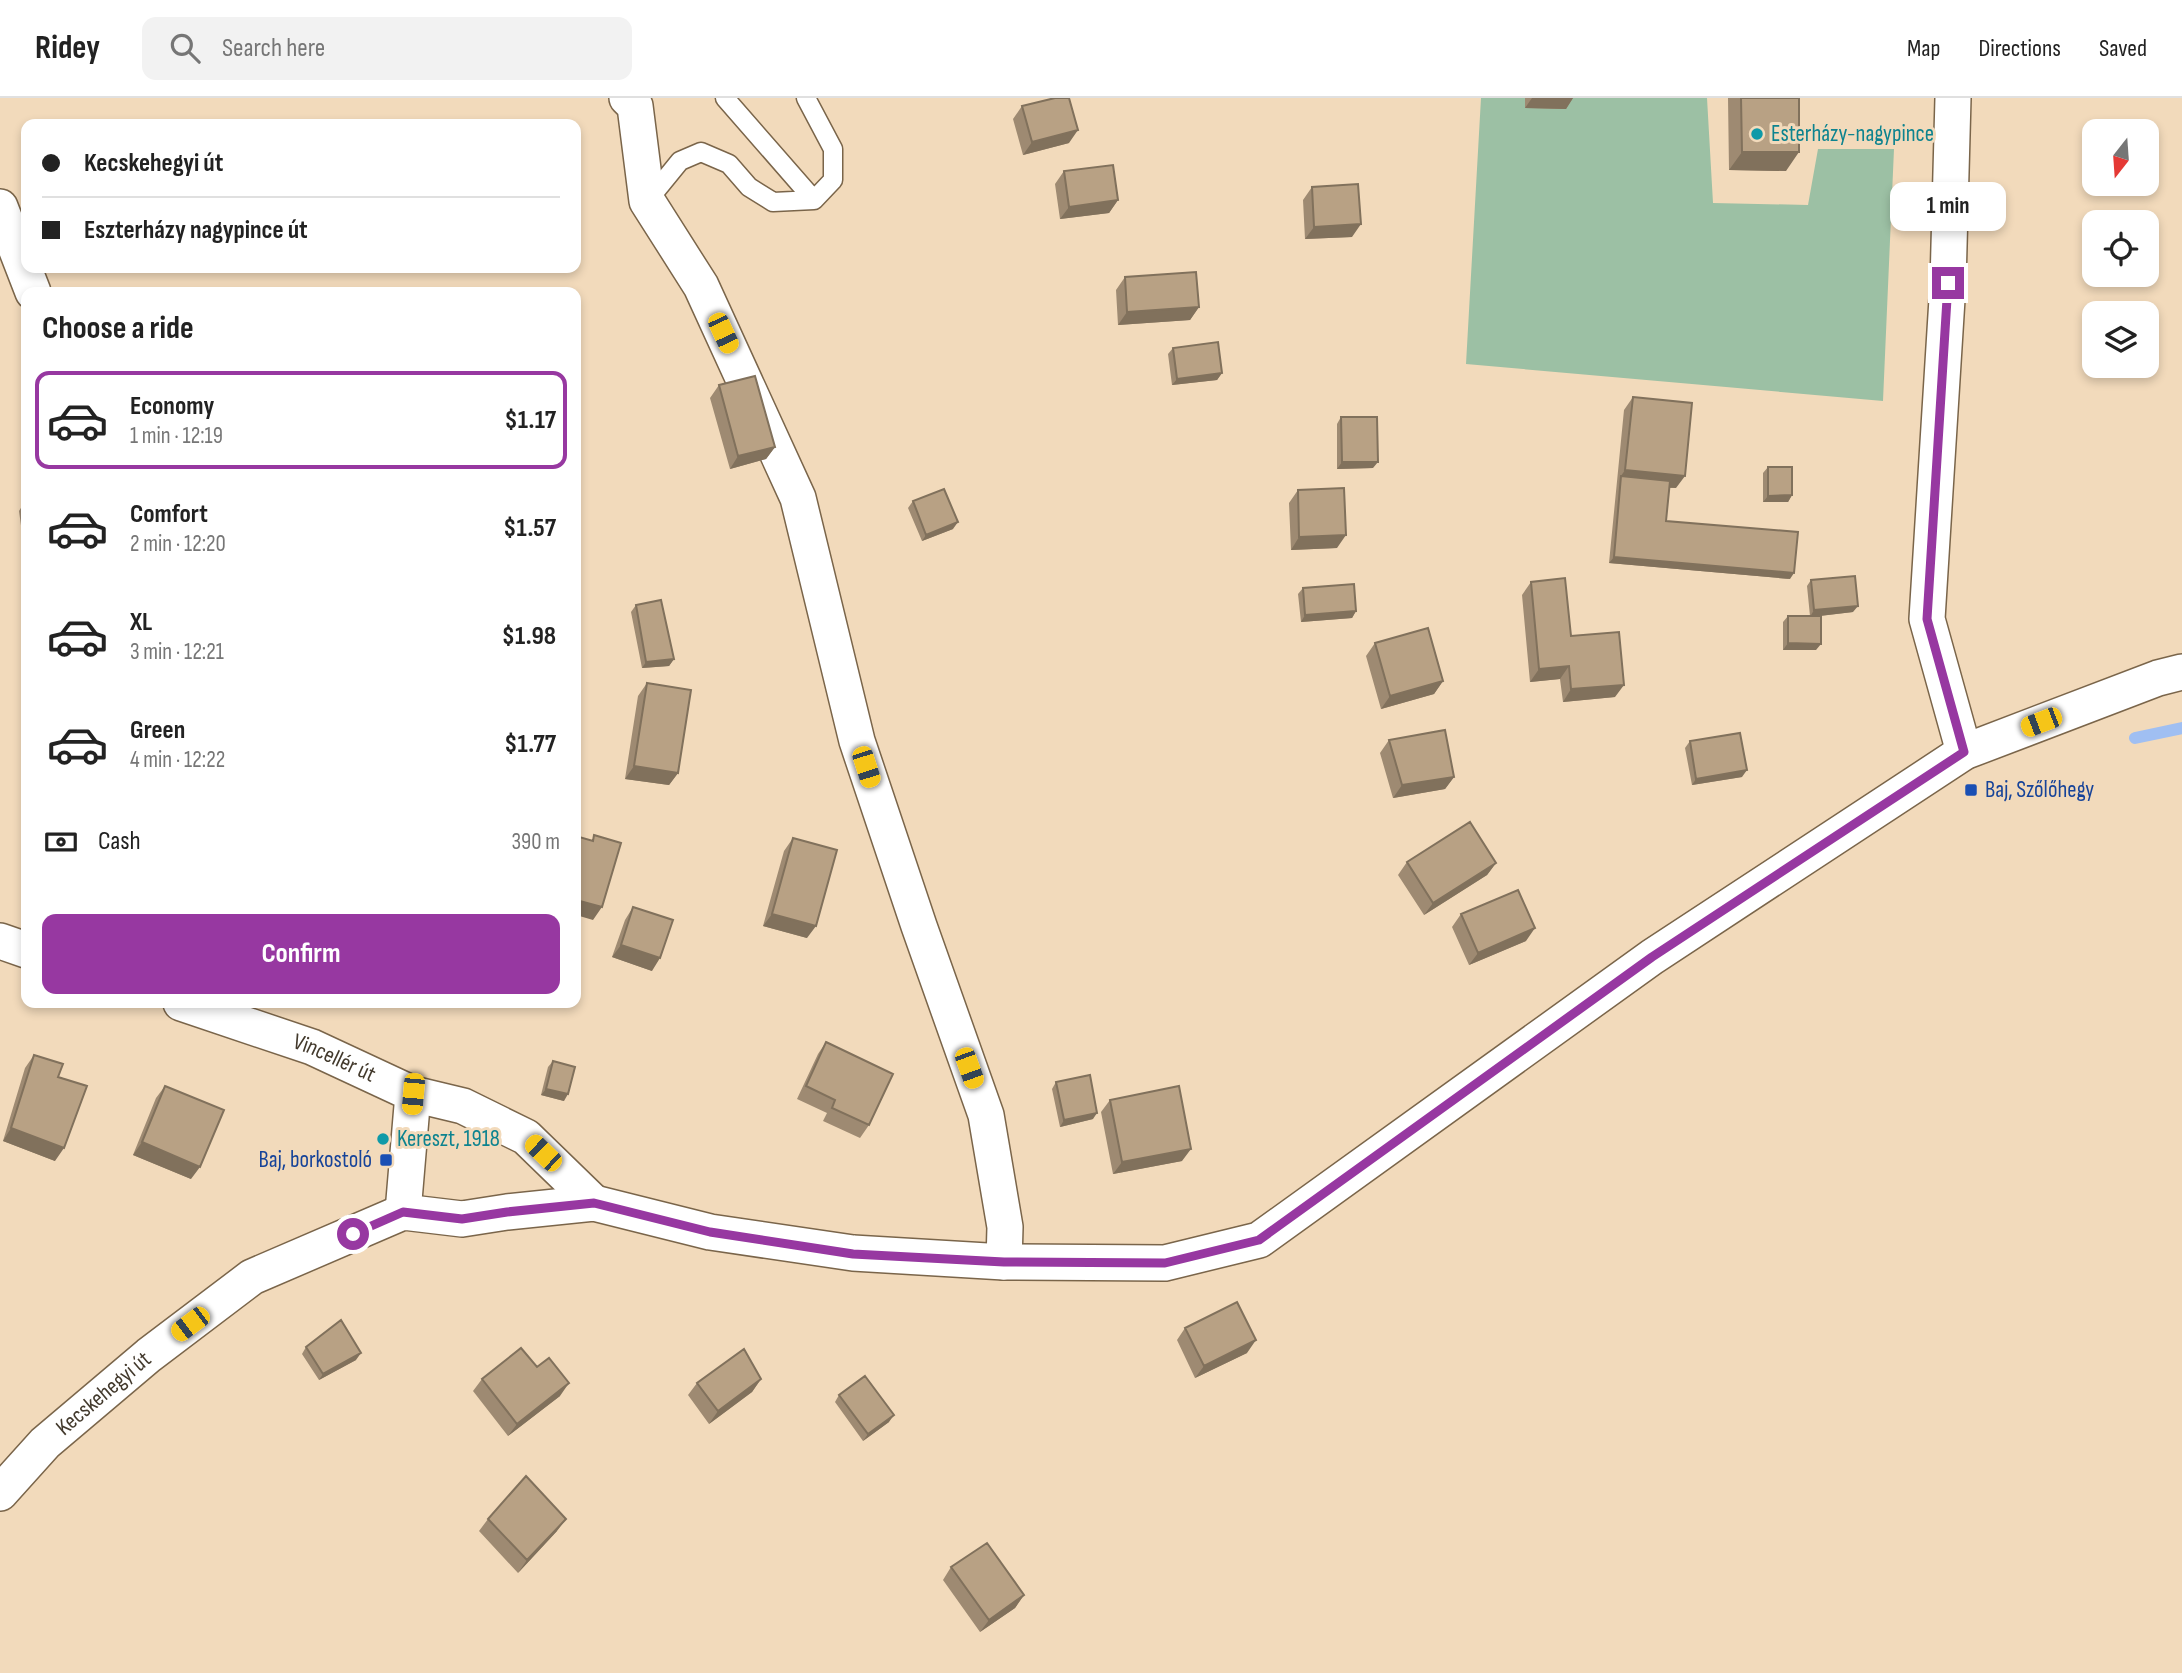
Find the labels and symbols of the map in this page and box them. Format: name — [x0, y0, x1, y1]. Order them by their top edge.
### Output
north arrow — [2082, 119, 2160, 196]
place label: Esterházy-nagypince — [1771, 120, 1934, 148]
marker: Esterházy-nagypince — [1749, 126, 1765, 142]
callout: 1 min — [1890, 181, 2006, 230]
route end — [1932, 267, 1964, 299]
car — [705, 310, 742, 356]
car — [2018, 705, 2065, 739]
car — [850, 744, 883, 790]
place label: Baj, Szőlőhegy — [1985, 776, 2094, 804]
marker: Baj, Szőlőhegy — [1963, 782, 1979, 798]
street label: Vincellér út — [290, 1028, 380, 1089]
car — [952, 1045, 987, 1091]
car — [401, 1072, 426, 1116]
place label: Kereszt, 1918 — [397, 1125, 500, 1153]
marker: Kereszt, 1918 — [375, 1131, 391, 1147]
car — [521, 1131, 566, 1175]
place label: Baj, borkostoló — [259, 1146, 372, 1174]
marker: Baj, borkostoló — [378, 1152, 394, 1168]
route start — [337, 1218, 369, 1250]
car — [167, 1303, 214, 1345]
street label: Kecskehegyi út — [50, 1345, 157, 1442]

